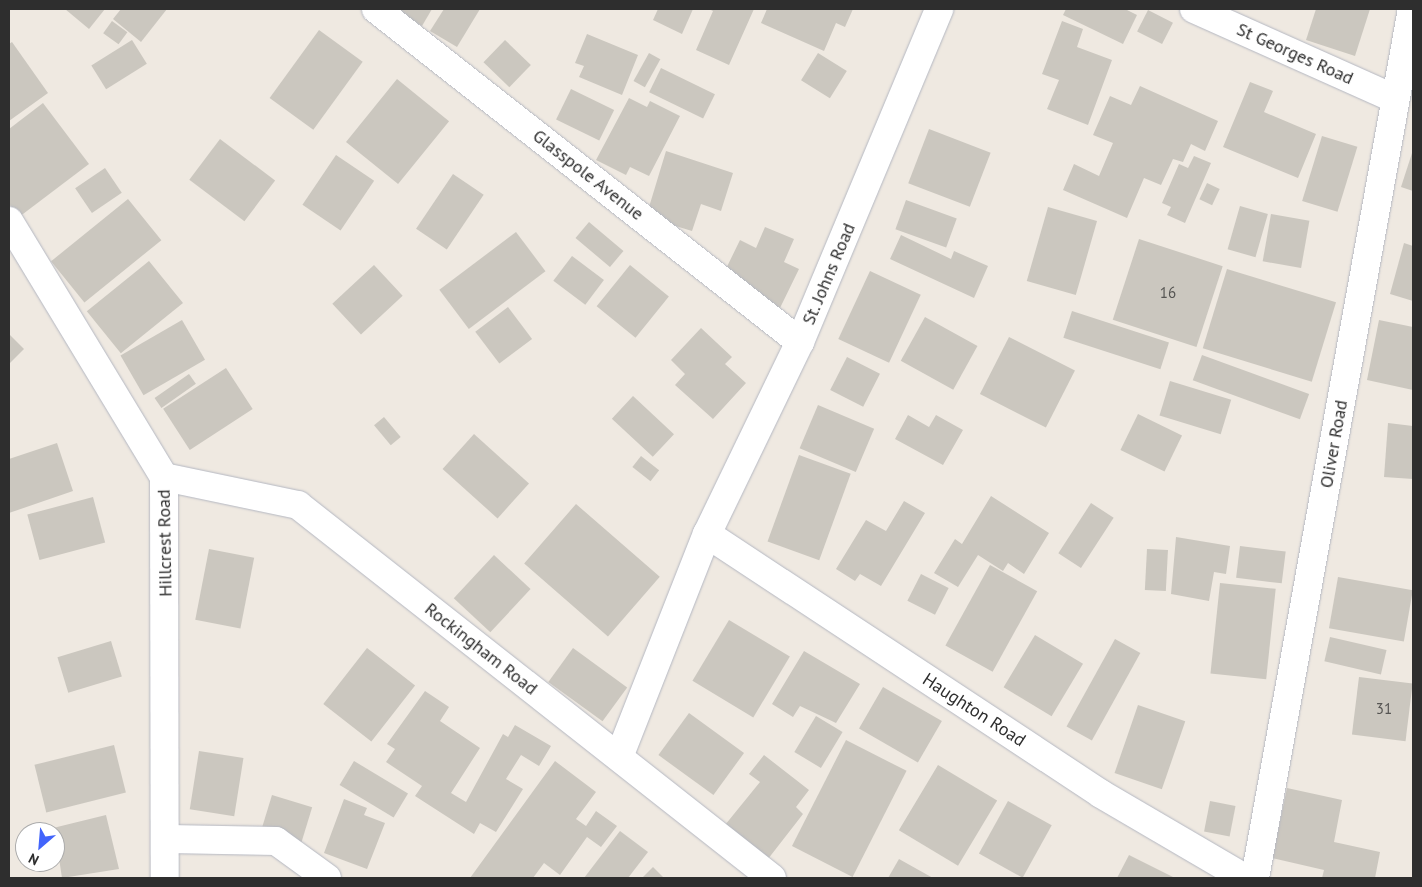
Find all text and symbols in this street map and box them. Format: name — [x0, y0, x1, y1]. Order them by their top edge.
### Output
street label: St Georges Road — [1233, 19, 1357, 89]
street label: Glasspole Avenue — [528, 125, 648, 225]
street label: St. Johns Road — [798, 219, 860, 329]
house number: 16 — [1160, 284, 1176, 302]
street label: Oliver Road — [1316, 398, 1352, 490]
street label: Hillcrest Road — [153, 489, 177, 597]
street label: Rockingham Road — [420, 598, 542, 700]
street label: Haughton Road — [918, 669, 1030, 751]
house number: 31 — [1376, 700, 1392, 718]
north arrow — [15, 822, 65, 872]
text: N — [25, 849, 42, 870]

